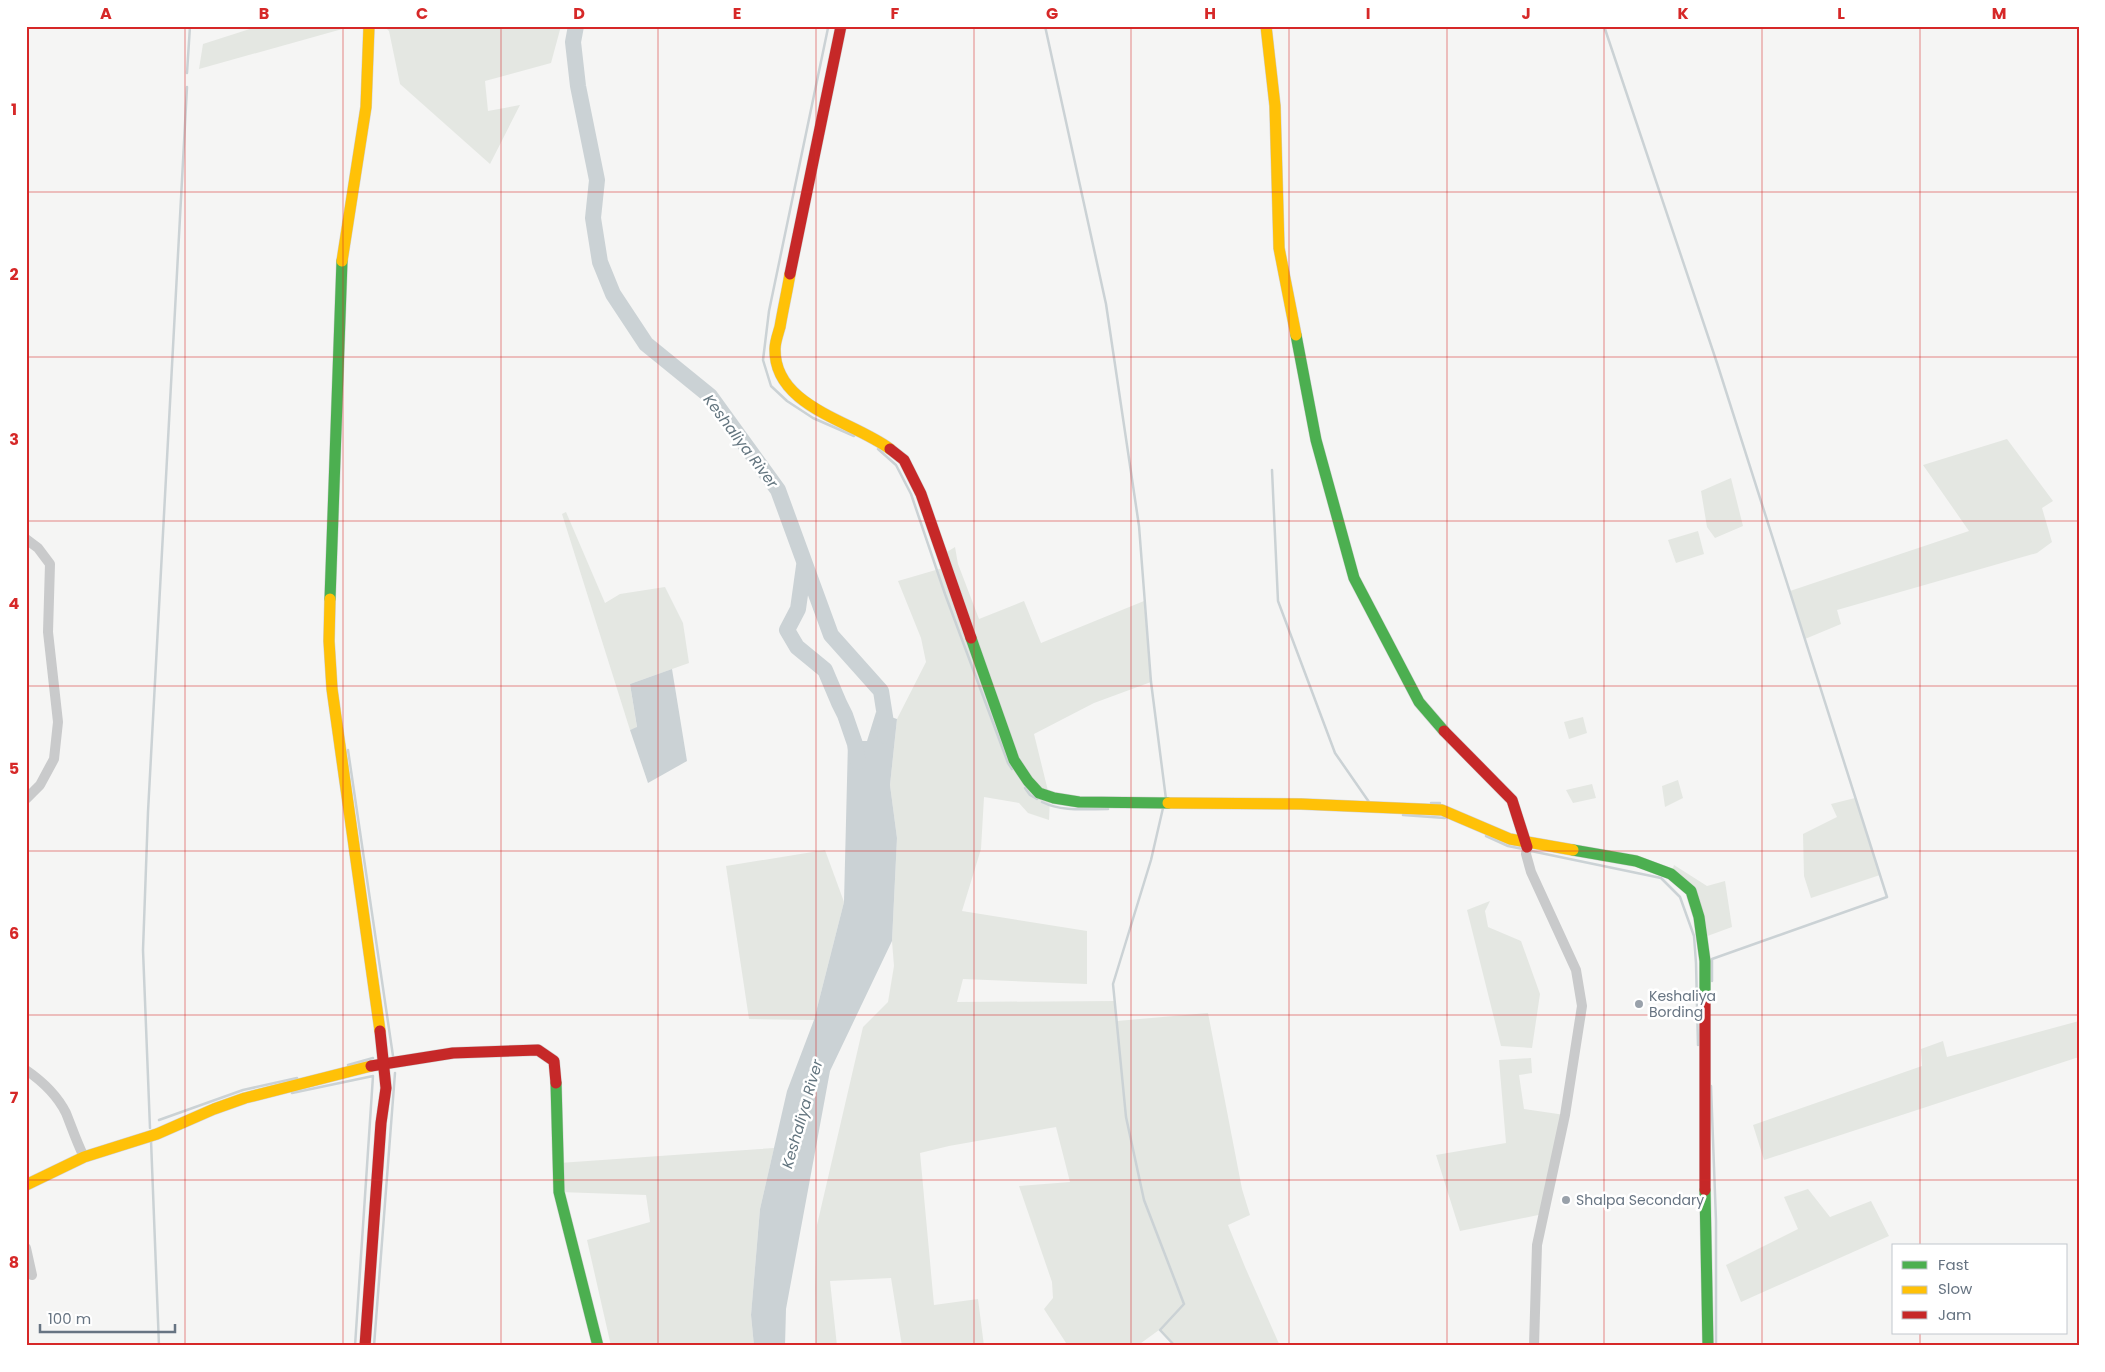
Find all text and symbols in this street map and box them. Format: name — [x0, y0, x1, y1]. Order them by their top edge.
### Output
text: A — [100, 2, 112, 25]
text: B — [259, 2, 269, 25]
text: C — [416, 2, 428, 25]
text: D — [573, 2, 585, 25]
text: E — [733, 2, 741, 25]
text: F — [891, 2, 900, 25]
text: G — [1046, 2, 1058, 25]
text: H — [1204, 2, 1216, 25]
text: I — [1366, 2, 1370, 25]
text: J — [1521, 2, 1531, 25]
text: K — [1677, 2, 1689, 25]
text: L — [1837, 2, 1845, 25]
text: M — [1992, 2, 2006, 25]
text: 1 — [11, 98, 17, 121]
text: 2 — [9, 263, 19, 286]
water label: Keshaliya River — [699, 390, 783, 493]
text: 3 — [9, 428, 19, 451]
text: 4 — [9, 592, 20, 615]
text: 5 — [9, 757, 19, 780]
text: 6 — [9, 922, 19, 945]
place label: Keshaliya Bording — [1649, 986, 1716, 1022]
marker: Keshaliya Bording — [1633, 998, 1645, 1010]
water label: Keshaliya River — [776, 1057, 828, 1171]
text: 7 — [10, 1086, 19, 1109]
place label: Shalpa Secondary — [1576, 1190, 1704, 1210]
marker: Shalpa Secondary — [1560, 1194, 1572, 1206]
legend — [1892, 1244, 2068, 1334]
text: 8 — [9, 1251, 19, 1274]
text: Fast — [1938, 1254, 1969, 1275]
text: Slow — [1938, 1278, 1973, 1299]
scale bar — [40, 1302, 175, 1334]
text: Jam — [1938, 1304, 1972, 1325]
text: 100 m — [48, 1308, 91, 1329]

